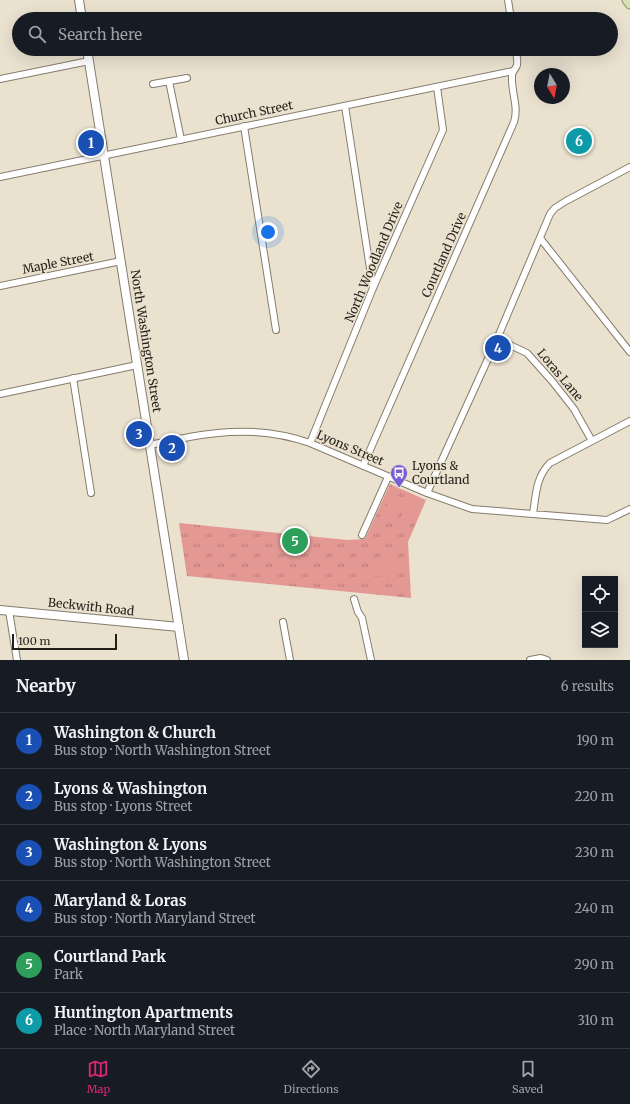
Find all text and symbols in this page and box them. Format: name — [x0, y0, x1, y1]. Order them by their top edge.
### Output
search box — [12, 12, 618, 56]
icon: search — [26, 23, 48, 45]
text: Search here — [58, 25, 142, 44]
north arrow — [534, 68, 570, 104]
street label: Church Street — [214, 97, 294, 128]
pin: 6 — [566, 126, 592, 156]
pin: 1 — [78, 128, 104, 158]
street label: North Woodland Drive — [341, 199, 406, 324]
street label: Courtland Drive — [418, 210, 469, 300]
your location — [258, 222, 278, 242]
street label: Maple Street — [21, 248, 95, 277]
street label: North Washington Street — [128, 269, 165, 414]
pin: 4 — [485, 333, 511, 363]
street label: Loras Lane — [534, 346, 587, 404]
pin: 3 — [126, 419, 152, 449]
street label: Lyons Street — [314, 427, 386, 469]
pin: 2 — [159, 433, 185, 463]
place label: Lyons & Courtland — [412, 458, 470, 487]
bus stop icon: Lyons & Courtland — [389, 463, 409, 488]
pin: 5 — [282, 526, 308, 556]
map controls — [582, 576, 618, 648]
button: locate — [582, 576, 618, 612]
street label: Beckwith Road — [47, 595, 135, 619]
button: layers — [582, 612, 618, 648]
scale bar — [12, 632, 117, 651]
text: 100 m — [18, 634, 50, 648]
text: Nearby — [16, 675, 76, 697]
text: 6 results — [561, 678, 614, 695]
text: Washington & Church — [54, 723, 216, 742]
text: 1 — [26, 732, 32, 749]
text: 190 m — [577, 732, 614, 749]
text: Bus stop · North Washington Street — [54, 742, 271, 759]
text: Lyons & Washington — [54, 779, 207, 798]
text: 2 — [25, 788, 33, 805]
text: 220 m — [575, 788, 614, 805]
text: Bus stop · Lyons Street — [54, 798, 192, 815]
text: Washington & Lyons — [54, 835, 207, 854]
text: 3 — [25, 844, 33, 861]
text: 230 m — [575, 844, 614, 861]
text: Bus stop · North Washington Street — [54, 854, 271, 871]
text: Maryland & Loras — [54, 891, 187, 910]
text: 4 — [25, 900, 33, 917]
text: 240 m — [574, 900, 614, 917]
text: Bus stop · North Maryland Street — [54, 910, 256, 927]
text: Courtland Park — [54, 947, 166, 966]
text: 5 — [25, 956, 33, 973]
text: 290 m — [574, 956, 614, 973]
text: Park — [54, 966, 83, 983]
text: Huntington Apartments — [54, 1003, 233, 1022]
text: 6 — [25, 1012, 33, 1029]
text: 310 m — [577, 1012, 614, 1029]
text: Place · North Maryland Street — [54, 1022, 235, 1039]
tab: Map — [87, 1058, 110, 1096]
tab: Directions — [284, 1058, 339, 1096]
tab: Saved — [512, 1058, 543, 1096]

